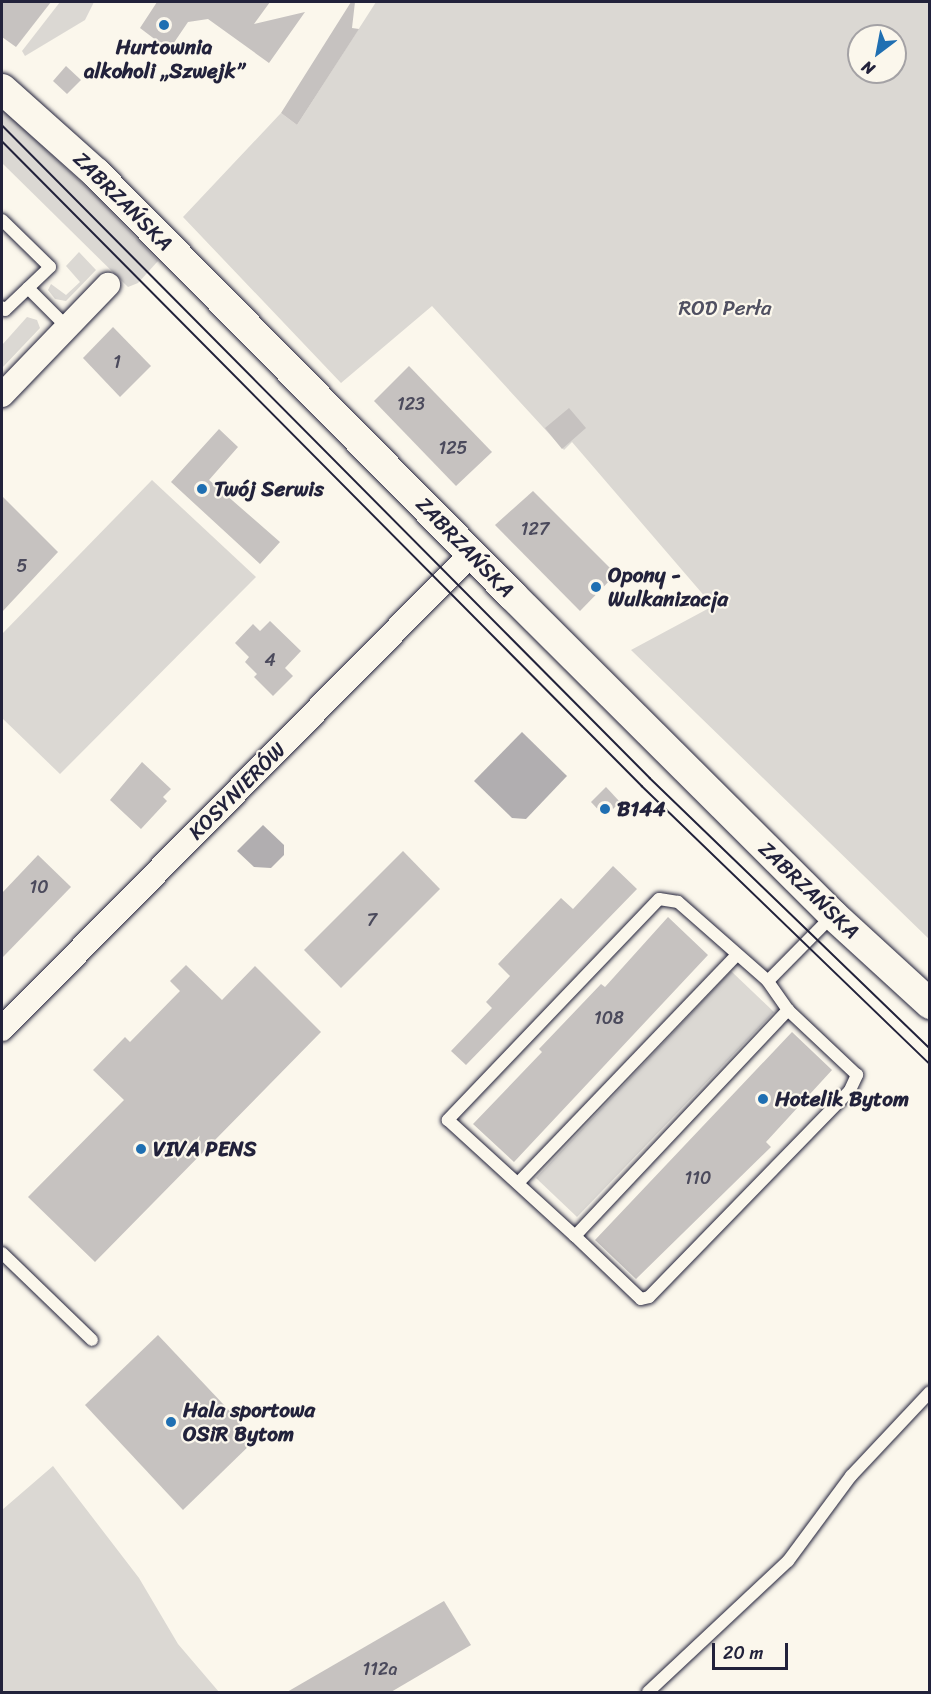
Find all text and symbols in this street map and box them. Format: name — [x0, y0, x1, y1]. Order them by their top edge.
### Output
marker: Hurtownia alkoholi „Szwejk” — [157, 18, 171, 32]
north arrow — [847, 24, 907, 84]
place label: Hurtownia alkoholi „Szwejk” — [84, 34, 244, 84]
text: N — [856, 53, 881, 83]
street label: ZABRZAŃSKA — [68, 146, 178, 256]
park label: ROD Perła — [678, 295, 772, 321]
house number: 1 — [113, 351, 121, 373]
house number: 123 — [397, 393, 425, 415]
house number: 125 — [438, 437, 468, 459]
place label: Twój Serwis — [214, 476, 323, 502]
marker: Twój Serwis — [195, 482, 209, 496]
street label: ZABRZAŃSKA — [411, 492, 519, 602]
house number: 127 — [521, 518, 549, 540]
house number: 5 — [17, 555, 27, 577]
place label: Opony - Wulkanizacja — [608, 562, 728, 612]
marker: Opony - Wulkanizacja — [589, 580, 603, 594]
house number: 4 — [264, 649, 276, 671]
street label: KOSYNIERÓW — [183, 737, 291, 845]
place label: B144 — [617, 796, 666, 822]
marker: B144 — [598, 802, 612, 816]
street label: ZABRZAŃSKA — [754, 836, 864, 944]
house number: 10 — [29, 876, 49, 898]
house number: 7 — [367, 909, 377, 931]
house number: 108 — [594, 1007, 624, 1029]
place label: Hotelik Bytom — [775, 1086, 909, 1112]
marker: Hotelik Bytom — [756, 1092, 770, 1106]
place label: VIVA PENS — [153, 1136, 255, 1162]
marker: VIVA PENS — [134, 1142, 148, 1156]
house number: 110 — [685, 1167, 711, 1189]
place label: Hala sportowa OSiR Bytom — [183, 1397, 315, 1447]
marker: Hala sportowa OSiR Bytom — [164, 1415, 178, 1429]
scale bar — [715, 1631, 792, 1669]
text: 20 m — [723, 1637, 763, 1669]
house number: 112a — [363, 1658, 397, 1680]

